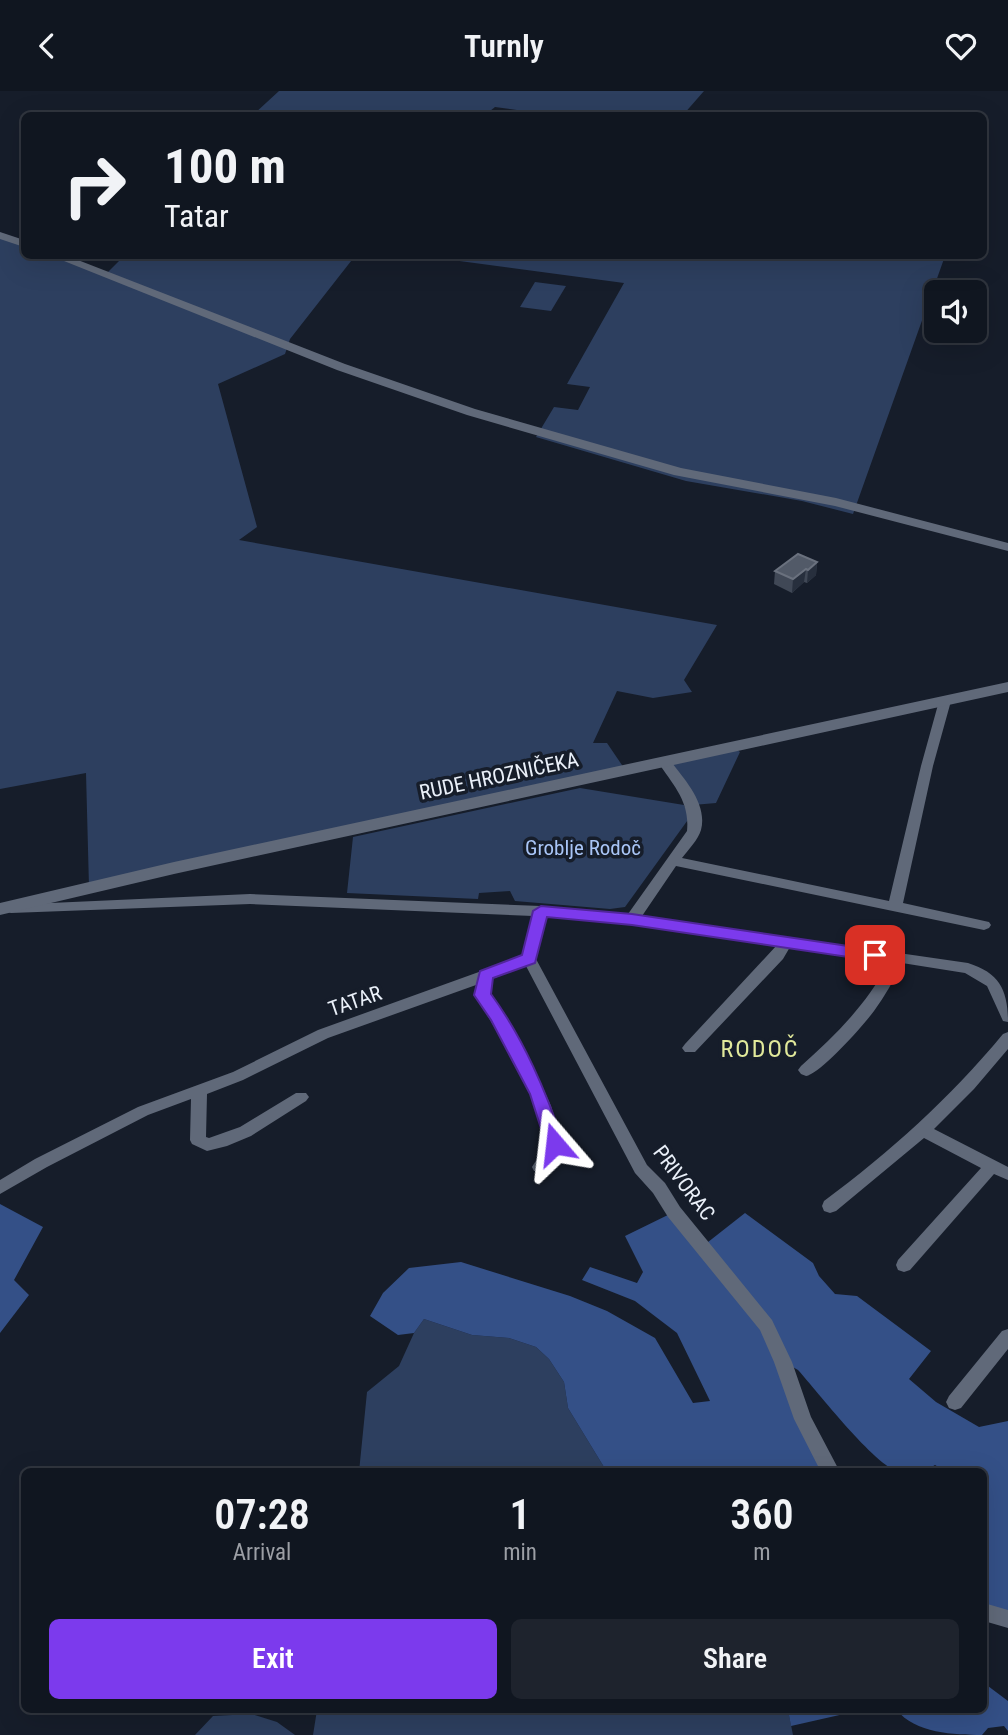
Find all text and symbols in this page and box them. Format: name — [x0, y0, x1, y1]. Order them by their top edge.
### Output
icon: back — [28, 27, 66, 65]
text: Turnly — [464, 27, 544, 65]
icon: heart — [942, 27, 980, 65]
text: 100 m — [164, 138, 286, 195]
icon: right — [49, 140, 140, 231]
text: Tatar — [164, 197, 229, 235]
map controls — [924, 280, 987, 343]
button: sound — [924, 280, 987, 343]
street label: RUDE HROZNIČEKA — [417, 747, 581, 805]
park label: Groblje Rodoč — [525, 836, 641, 860]
pin — [845, 925, 905, 985]
icon: arrive — [856, 936, 894, 974]
street label: TATAR — [325, 981, 385, 1021]
district label: RODOČ — [721, 1034, 799, 1063]
position arrow — [518, 1107, 592, 1181]
street label: PRIVORAC — [648, 1141, 720, 1225]
text: 07:28 — [214, 1490, 310, 1539]
text: 1 — [510, 1490, 531, 1539]
text: 360 — [730, 1490, 794, 1539]
text: Arrival — [233, 1539, 291, 1566]
text: min — [503, 1539, 537, 1566]
text: m — [753, 1539, 771, 1566]
button: Exit — [49, 1619, 497, 1699]
button: Share — [511, 1619, 959, 1699]

